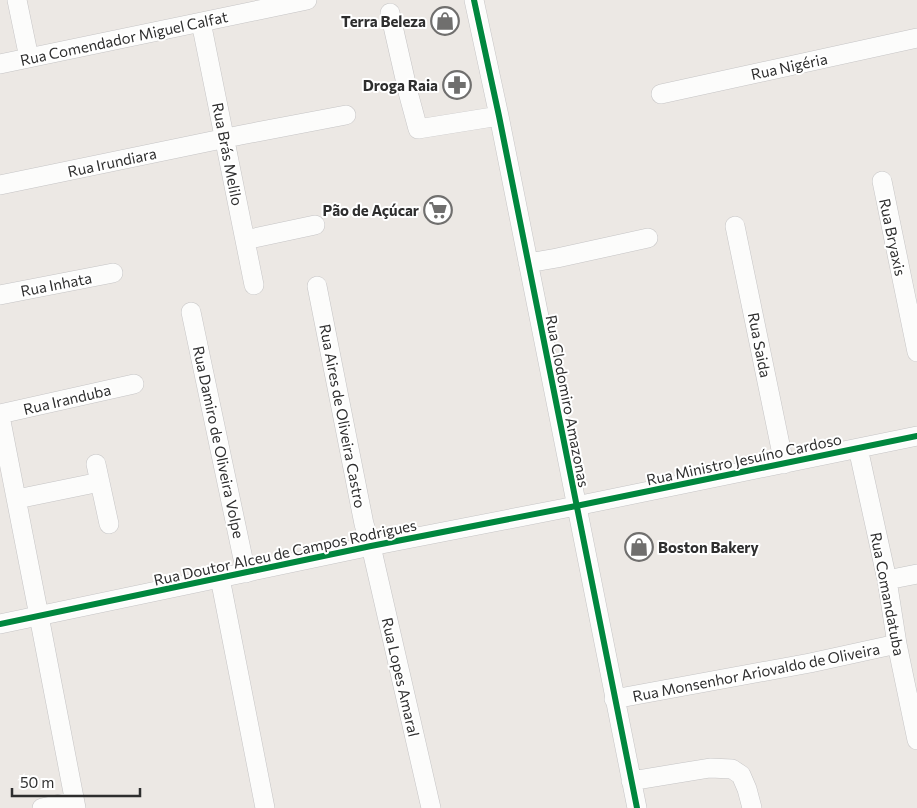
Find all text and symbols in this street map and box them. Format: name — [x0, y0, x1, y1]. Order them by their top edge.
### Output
shop icon: Terra Beleza — [430, 6, 460, 36]
street label: Rua Comendador Miguel Calfat — [18, 7, 230, 69]
place label: Terra Beleza — [341, 12, 426, 30]
street label: Rua Nigéria — [749, 49, 829, 83]
pharmacy icon: Droga Raia — [442, 70, 472, 100]
place label: Droga Raia — [363, 76, 438, 94]
street label: Rua Brás Melilo — [209, 101, 247, 207]
street label: Rua Irundiara — [66, 144, 158, 180]
supermarket icon: Pão de Açúcar — [423, 195, 453, 225]
street label: Rua Bryaxis — [876, 197, 910, 278]
place label: Pão de Açúcar — [323, 201, 419, 219]
street label: Rua Inhata — [19, 268, 93, 300]
street label: Rua Saida — [745, 311, 775, 379]
street label: Rua Clodomiro Amazonas — [542, 313, 594, 489]
street label: Rua Aires de Oliveira Castro — [316, 322, 370, 510]
street label: Rua Damiro de Oliveira Volpe — [190, 344, 248, 540]
street label: Rua Iranduba — [21, 380, 113, 418]
street label: Rua Ministro Jesuíno Cardoso — [645, 429, 843, 489]
street label: Rua Doutor Alceu de Campos Rodrigues — [152, 515, 418, 589]
street label: Rua Comandatuba — [867, 531, 909, 657]
shop icon: Boston Bakery — [624, 532, 654, 562]
place label: Boston Bakery — [658, 538, 760, 556]
street label: Rua Lopes Amaral — [379, 616, 423, 738]
street label: Rua Monsenhor Ariovaldo de Oliveira — [631, 639, 881, 705]
scale bar — [12, 766, 140, 798]
text: 50 m — [20, 773, 54, 791]

